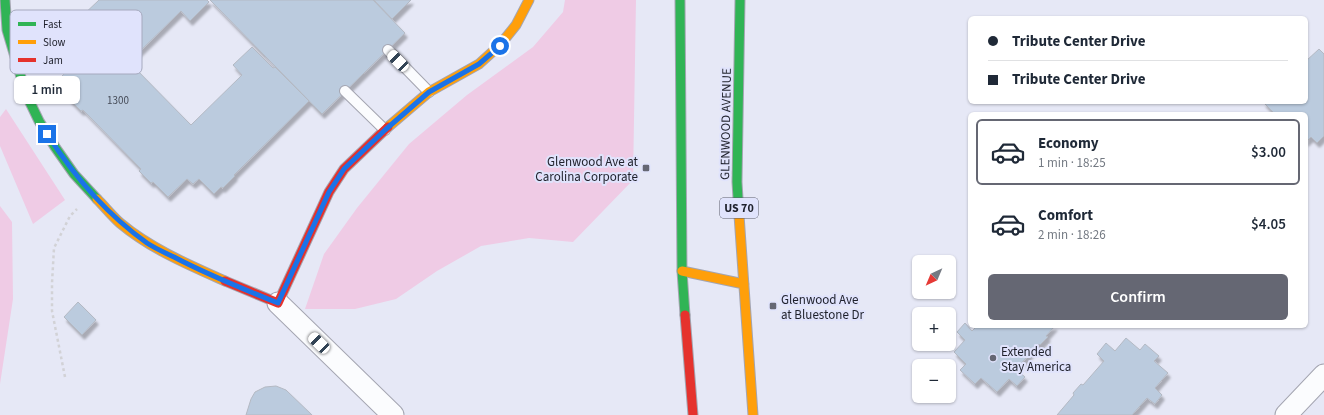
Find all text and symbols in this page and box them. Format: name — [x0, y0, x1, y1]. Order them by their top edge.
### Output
legend — [10, 10, 142, 74]
text: Fast — [43, 17, 62, 32]
text: Tribute Center Drive — [1012, 31, 1146, 52]
text: Slow — [43, 35, 66, 50]
route start — [491, 37, 509, 55]
car — [385, 48, 411, 74]
text: Jam — [43, 53, 63, 68]
street label: GLENWOOD AVENUE — [716, 68, 736, 180]
text: Tribute Center Drive — [1012, 69, 1146, 90]
callout: 1 min — [14, 76, 80, 104]
text: 1 min — [32, 81, 62, 99]
house number: 1300 — [107, 93, 129, 108]
route end — [38, 125, 56, 143]
text: Economy — [1038, 133, 1099, 154]
icon: car — [990, 134, 1026, 170]
text: $3.00 — [1251, 142, 1286, 163]
place label: Glenwood Ave at Carolina Corporate — [535, 153, 639, 186]
text: 1 min · 18:25 — [1038, 154, 1106, 172]
marker: Glenwood Ave at Carolina Corporate — [641, 163, 651, 173]
road number: US 70 — [720, 198, 758, 218]
text: Comfort — [1038, 205, 1093, 226]
icon: car — [990, 206, 1026, 242]
text: $4.05 — [1251, 214, 1286, 235]
text: 2 min · 18:26 — [1038, 226, 1106, 244]
north arrow — [912, 255, 956, 299]
map controls — [912, 255, 956, 403]
button: Confirm — [988, 274, 1288, 320]
place label: Glenwood Ave at Bluestone Dr — [781, 291, 864, 324]
marker: Glenwood Ave at Bluestone Dr — [768, 301, 778, 311]
button: + — [912, 307, 956, 351]
car — [306, 330, 332, 356]
place label: Extended Stay America — [1001, 343, 1071, 376]
marker: Extended Stay America — [988, 353, 998, 363]
button: − — [912, 359, 956, 403]

